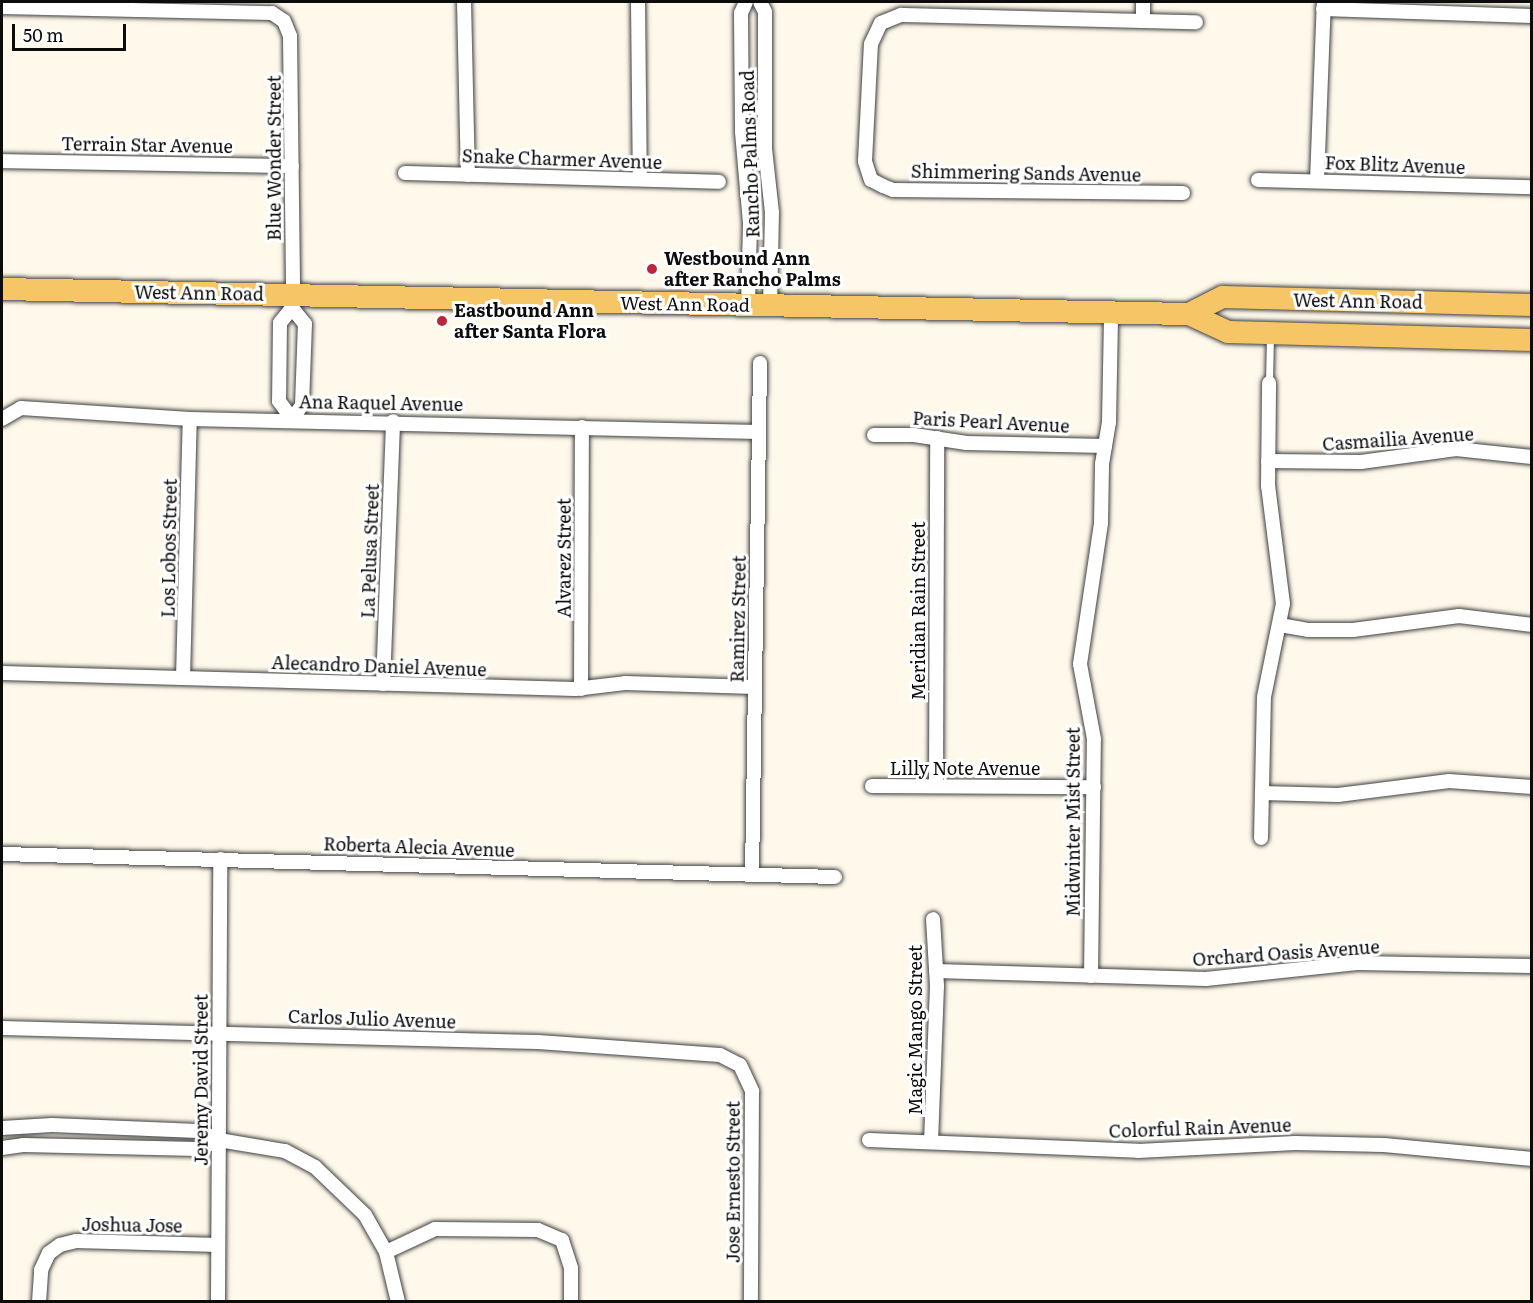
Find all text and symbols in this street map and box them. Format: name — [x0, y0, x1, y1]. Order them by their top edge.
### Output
scale bar — [15, 12, 129, 50]
text: 50 m — [23, 21, 64, 48]
street label: Rancho Palms Road — [736, 70, 764, 238]
street label: Blue Wonder Street — [263, 75, 285, 241]
street label: Terrain Star Avenue — [61, 133, 233, 157]
street label: Snake Charmer Avenue — [462, 145, 662, 173]
street label: Fox Blitz Avenue — [1324, 152, 1466, 178]
street label: Shimmering Sands Avenue — [911, 160, 1141, 186]
place label: Westbound Ann after Rancho Palms — [664, 248, 841, 290]
marker: Westbound Ann after Rancho Palms — [645, 262, 659, 276]
street label: West Ann Road — [134, 281, 264, 305]
street label: West Ann Road — [1293, 289, 1423, 313]
street label: West Ann Road — [620, 292, 750, 316]
place label: Eastbound Ann after Santa Flora — [454, 300, 606, 342]
marker: Eastbound Ann after Santa Flora — [435, 314, 449, 328]
street label: Ana Raquel Avenue — [299, 391, 463, 415]
street label: Paris Pearl Avenue — [912, 407, 1070, 437]
street label: Casmailia Avenue — [1322, 423, 1474, 455]
street label: Los Lobos Street — [157, 478, 181, 618]
street label: La Pelusa Street — [357, 483, 383, 619]
street label: Alvarez Street — [553, 498, 575, 618]
street label: Meridian Rain Street — [907, 522, 929, 700]
street label: Ramirez Street — [726, 555, 750, 683]
street label: Alecandro Daniel Avenue — [271, 651, 487, 681]
street label: Midwinter Mist Street — [1062, 727, 1084, 917]
street label: Lilly Note Avenue — [890, 757, 1040, 779]
street label: Roberta Alecia Avenue — [323, 833, 515, 861]
street label: Orchard Oasis Avenue — [1192, 936, 1380, 970]
street label: Magic Mango Street — [904, 945, 926, 1115]
street label: Jeremy David Street — [190, 994, 212, 1166]
street label: Carlos Julio Avenue — [288, 1005, 456, 1033]
street label: Jose Ernesto Street — [722, 1101, 744, 1263]
street label: Colorful Rain Avenue — [1108, 1114, 1292, 1142]
street label: Joshua Jose — [81, 1213, 183, 1237]

